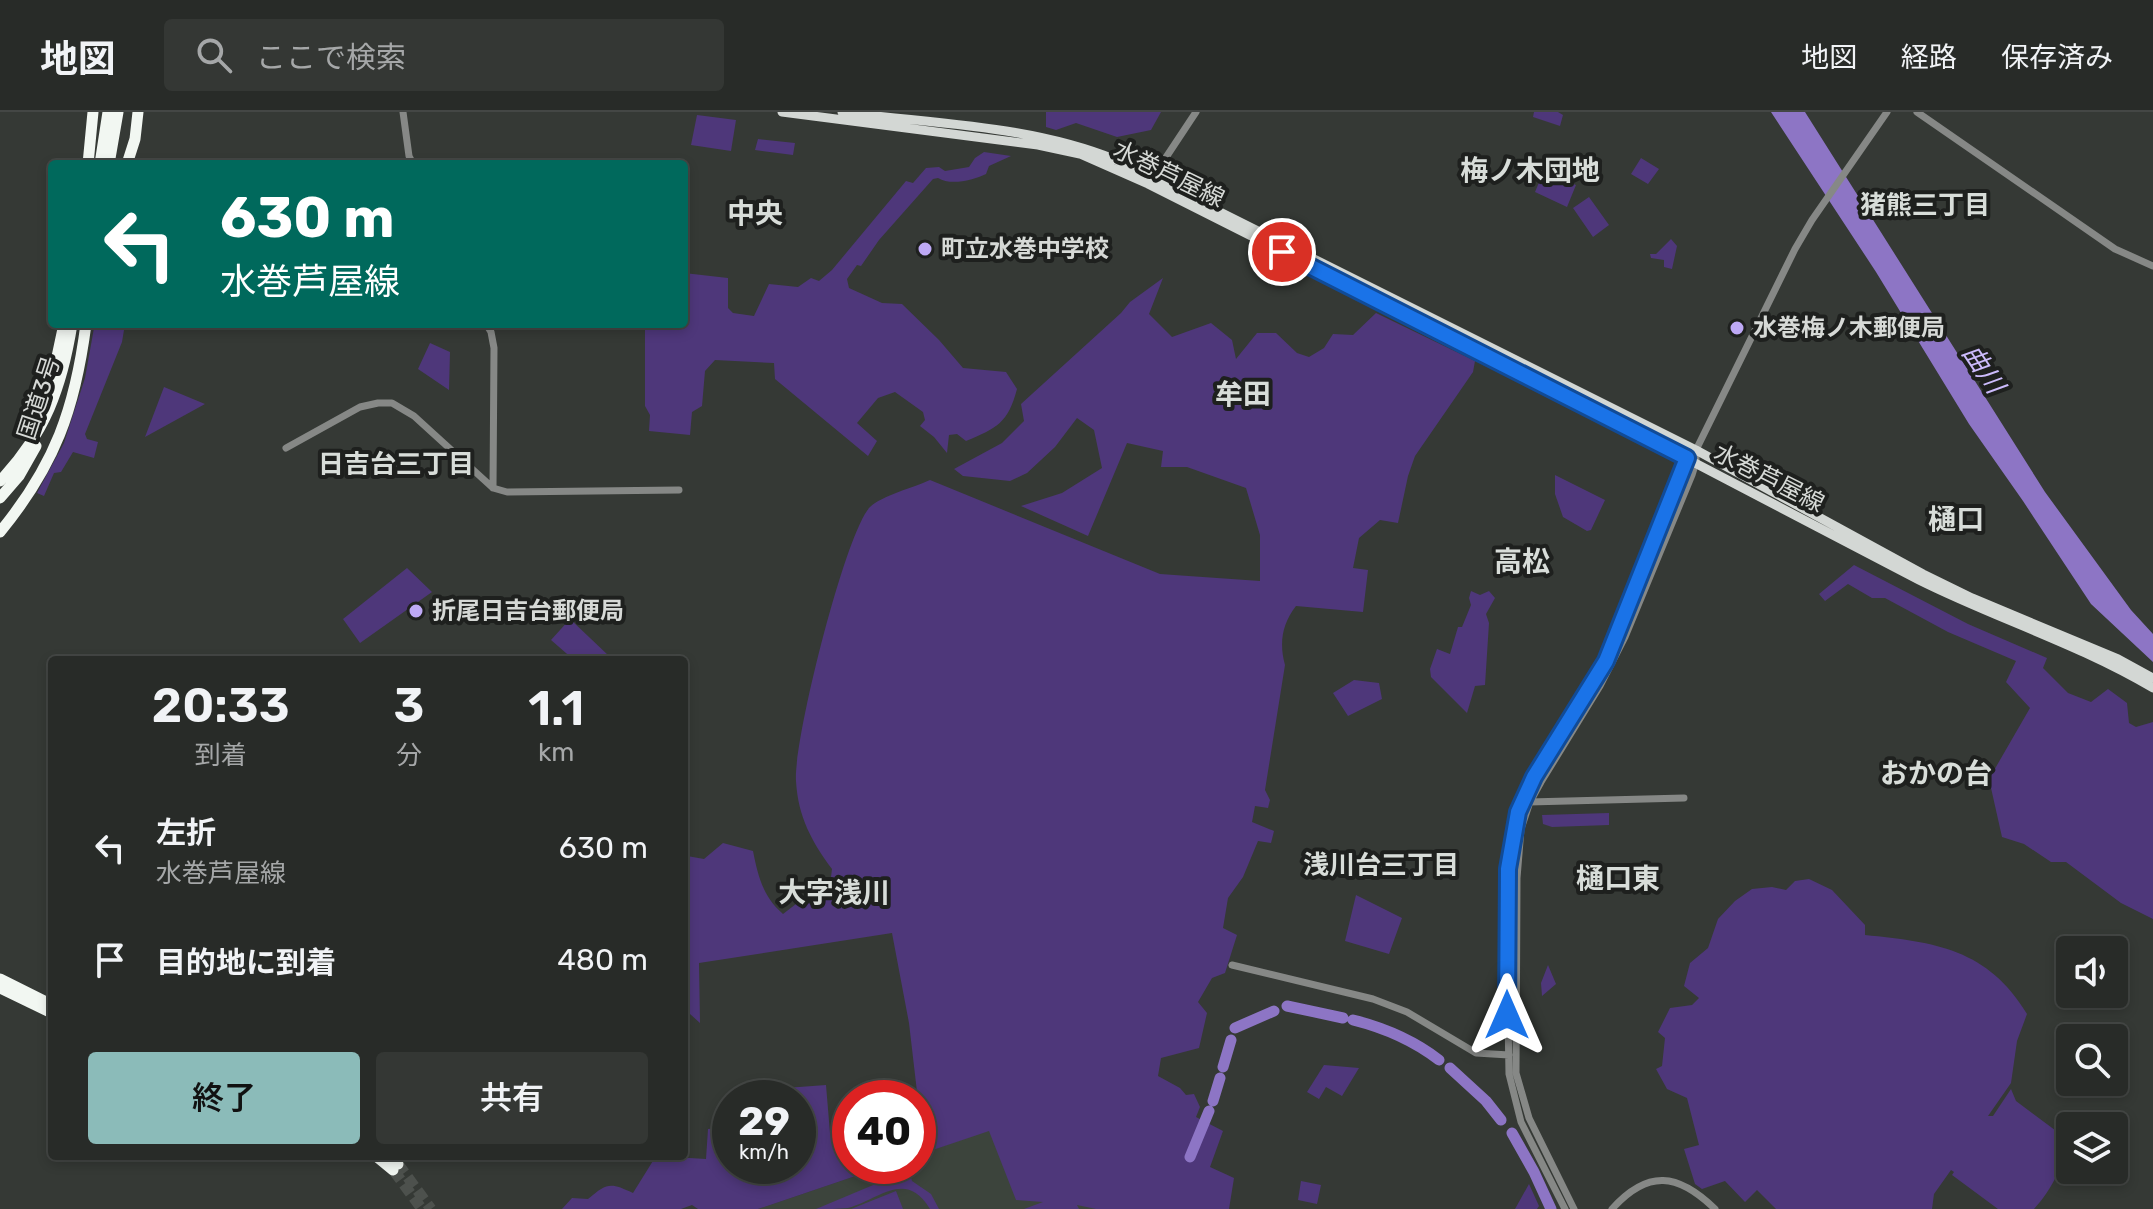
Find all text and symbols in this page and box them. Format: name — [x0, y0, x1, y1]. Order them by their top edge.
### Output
search box — [164, 19, 724, 91]
icon: search — [192, 33, 236, 77]
text: 地図 — [40, 36, 116, 82]
text: ここで検索 — [256, 40, 406, 76]
text: 地図 — [1801, 41, 1857, 74]
text: 経路 — [1901, 41, 1957, 74]
text: 保存済み — [2001, 41, 2113, 74]
street label: 水巻芦屋線 — [1109, 135, 1229, 213]
district label: 梅ノ木団地 — [1460, 154, 1600, 187]
text: 630 m — [220, 185, 395, 251]
district label: 猪熊三丁目 — [1860, 190, 1990, 221]
icon: left — [88, 192, 192, 296]
district label: 中央 — [727, 197, 783, 230]
pin — [1248, 218, 1316, 286]
icon: arrive — [1260, 230, 1304, 274]
place label: 町立水巻中学校 — [941, 235, 1109, 263]
marker: 町立水巻中学校 — [916, 240, 934, 258]
text: 水巻芦屋線 — [220, 260, 400, 303]
place label: 水巻梅ノ木郵便局 — [1753, 314, 1945, 342]
marker: 水巻梅ノ木郵便局 — [1728, 319, 1746, 337]
water label: 曲川 — [1956, 339, 2012, 402]
street label: 国道3号 — [12, 353, 66, 443]
district label: 牟田 — [1215, 378, 1271, 411]
street label: 水巻芦屋線 — [1709, 438, 1829, 518]
district label: 日吉台三丁目 — [318, 449, 474, 480]
district label: 樋口 — [1928, 503, 1984, 536]
district label: 高松 — [1494, 545, 1550, 578]
place label: 折尾日吉台郵便局 — [432, 597, 624, 625]
marker: 折尾日吉台郵便局 — [407, 602, 425, 620]
text: 20:33 — [152, 677, 290, 734]
text: 3 — [393, 677, 424, 734]
text: 1.1 — [528, 680, 584, 737]
text: km — [538, 737, 574, 768]
text: 到着 — [195, 740, 247, 771]
text: 分 — [396, 740, 422, 771]
district label: おかの台 — [1880, 757, 1992, 790]
text: 左折 — [156, 815, 216, 851]
icon: left — [88, 826, 132, 870]
text: 630 m — [559, 830, 648, 866]
district label: 浅川台三丁目 — [1303, 850, 1459, 881]
text: 水巻芦屋線 — [156, 858, 286, 889]
district label: 樋口東 — [1576, 862, 1660, 895]
district label: 大字浅川 — [778, 876, 890, 909]
map controls — [2056, 936, 2128, 1184]
button: sound — [2056, 936, 2128, 1008]
icon: arrive — [88, 938, 132, 982]
text: 480 m — [557, 942, 648, 978]
text: 目的地に到着 — [156, 945, 336, 981]
position arrow — [1465, 973, 1549, 1057]
button: search — [2056, 1024, 2128, 1096]
button: 終了 — [88, 1052, 360, 1144]
button: 共有 — [376, 1052, 648, 1144]
speed limit sign: 40 — [832, 1080, 936, 1184]
text: 29 — [738, 1098, 790, 1145]
button: layers — [2056, 1112, 2128, 1184]
text: km/h — [739, 1140, 789, 1164]

